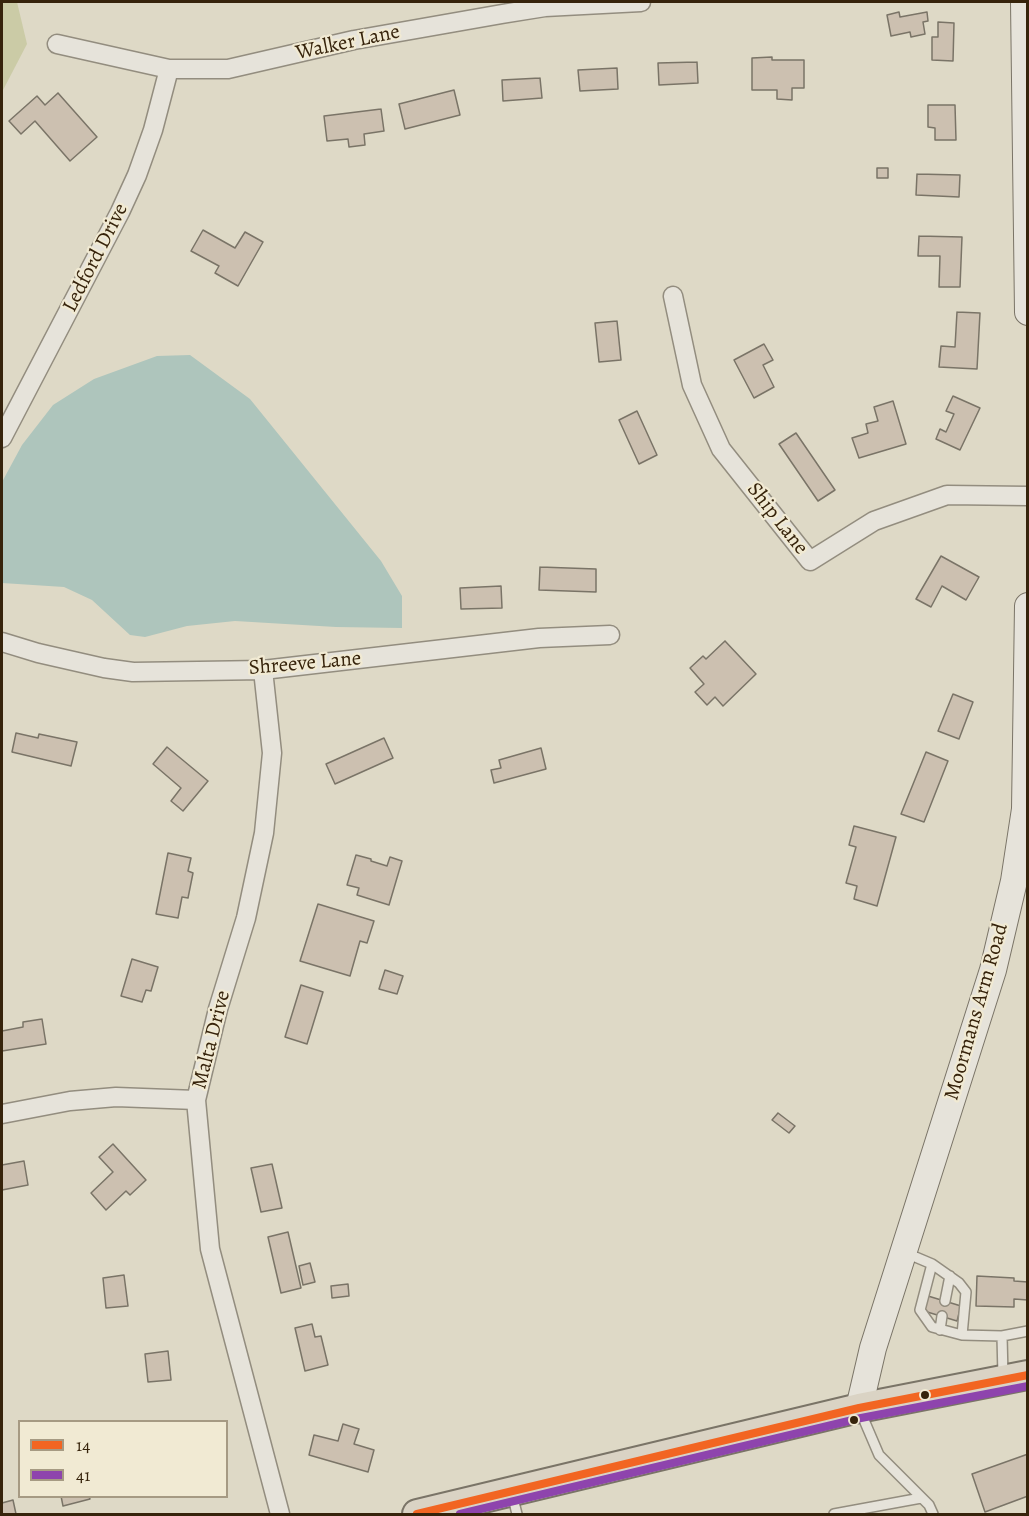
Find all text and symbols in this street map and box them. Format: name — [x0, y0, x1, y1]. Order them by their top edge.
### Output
street label: Walker Lane — [294, 20, 402, 66]
street label: Ledford Drive — [58, 199, 134, 317]
street label: Ship Lane — [741, 478, 813, 560]
street label: Shreeve Lane — [248, 647, 362, 681]
street label: Moormans Arm Road — [940, 921, 1014, 1103]
street label: Malta Drive — [188, 988, 236, 1092]
unlabelled marker — [919, 1389, 931, 1401]
unlabelled marker — [848, 1414, 860, 1426]
legend — [18, 1420, 228, 1498]
text: 14 — [76, 1433, 90, 1457]
text: 41 — [76, 1463, 90, 1487]

